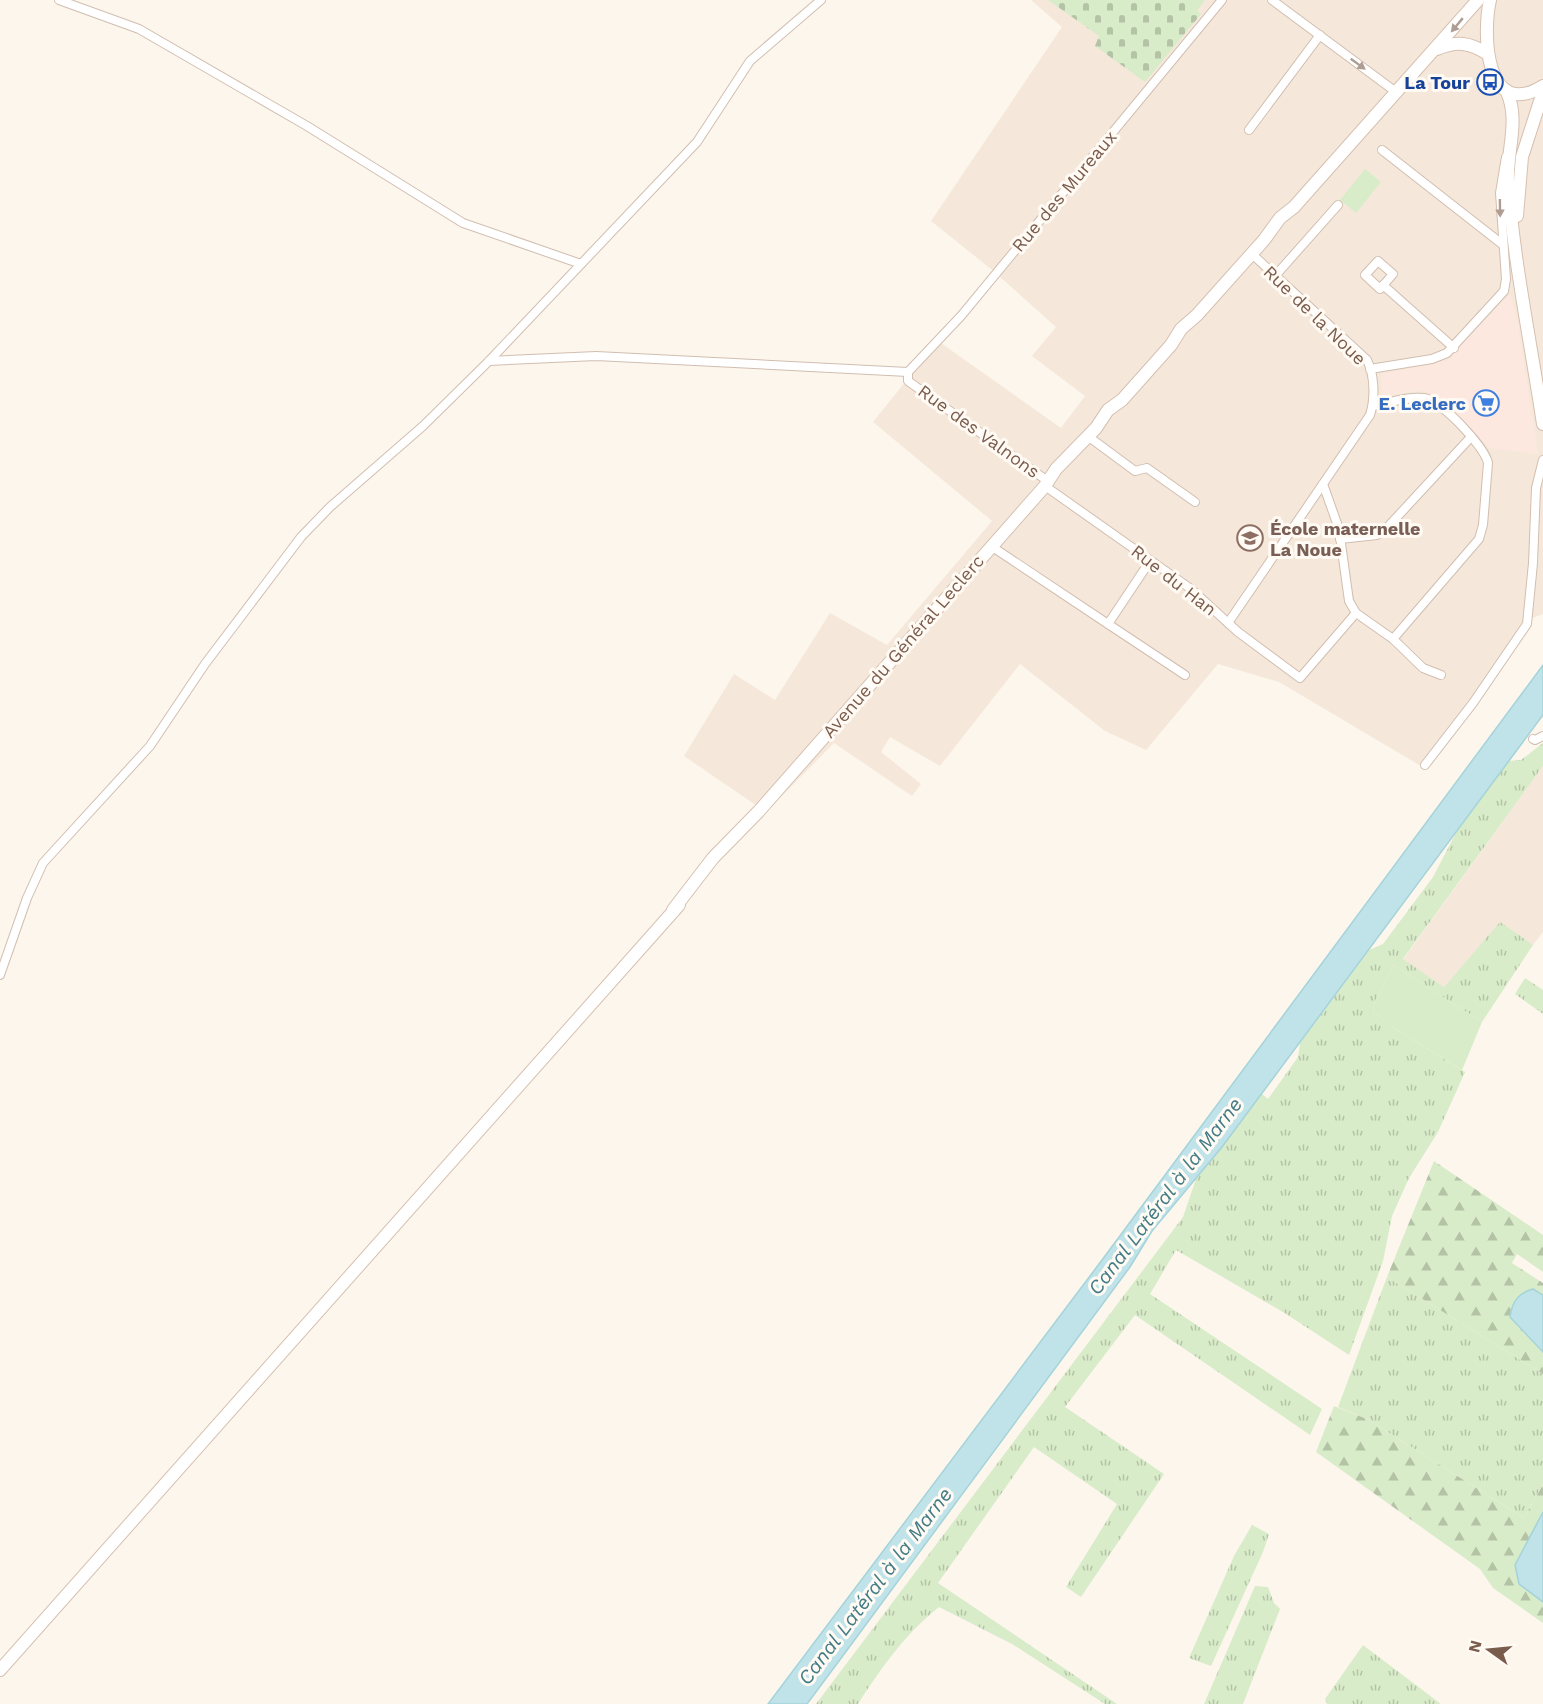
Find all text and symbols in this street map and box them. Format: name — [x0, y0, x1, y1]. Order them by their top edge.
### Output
one-way arrow — [1450, 17, 1463, 33]
one-way arrow — [1351, 57, 1366, 69]
bus stop icon: La Tour — [1475, 67, 1505, 97]
place label: La Tour — [1404, 72, 1470, 93]
street label: Rue des Mureaux — [1007, 126, 1121, 256]
one-way arrow — [1495, 199, 1505, 218]
street label: Rue de la Noue — [1260, 261, 1370, 369]
street label: Rue des Valnons — [914, 380, 1044, 482]
supermarket icon: E. Leclerc — [1471, 388, 1501, 418]
place label: E. Leclerc — [1379, 393, 1466, 414]
place label: École maternelle La Noue — [1270, 518, 1420, 560]
school or university icon: École maternelle La Noue — [1235, 523, 1265, 553]
street label: Rue du Han — [1127, 540, 1221, 620]
street label: Avenue du Général Leclerc — [818, 550, 988, 742]
water label: Canal Latéral à la Marne — [1083, 1093, 1247, 1299]
water label: Canal Latéral à la Marne — [793, 1483, 957, 1689]
north arrow — [1459, 1620, 1519, 1680]
text: N — [1464, 1638, 1486, 1654]

